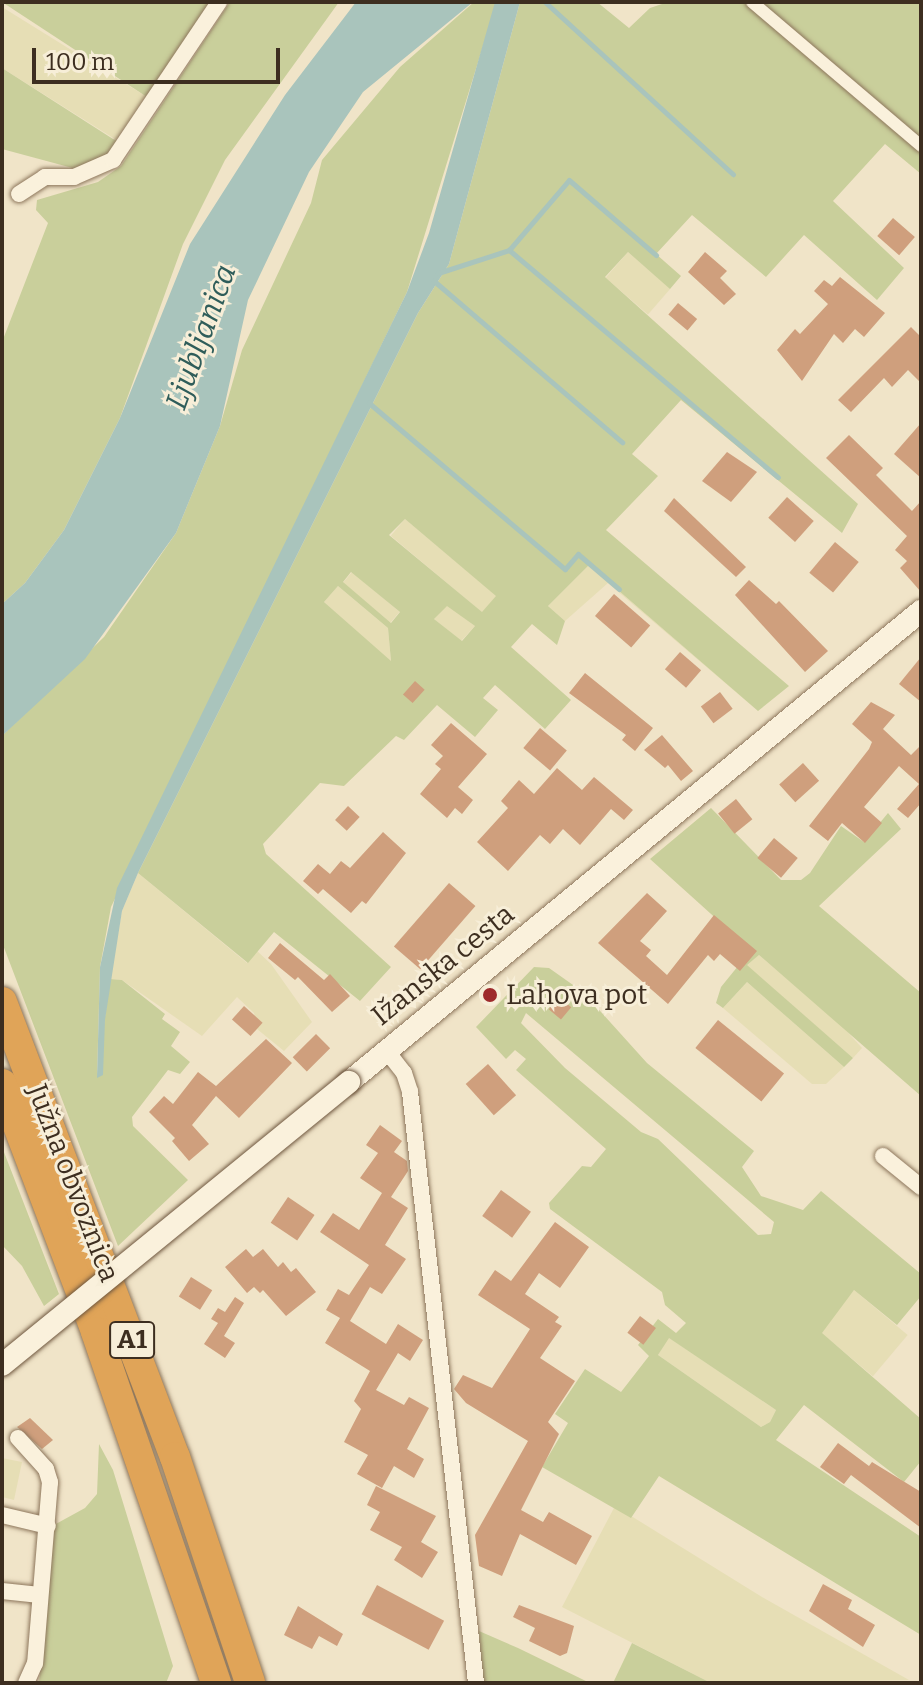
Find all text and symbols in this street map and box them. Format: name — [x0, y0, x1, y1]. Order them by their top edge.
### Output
scale bar — [36, 32, 284, 82]
text: 100 m — [46, 48, 114, 76]
water label: Ljubljanica — [158, 260, 244, 414]
street label: Ižanska cesta — [365, 897, 521, 1033]
place label: Lahova pot — [506, 978, 647, 1012]
marker: Lahova pot — [481, 986, 499, 1004]
street label: Južna obvoznica — [20, 1079, 126, 1287]
road number: A1 — [108, 1318, 156, 1362]

